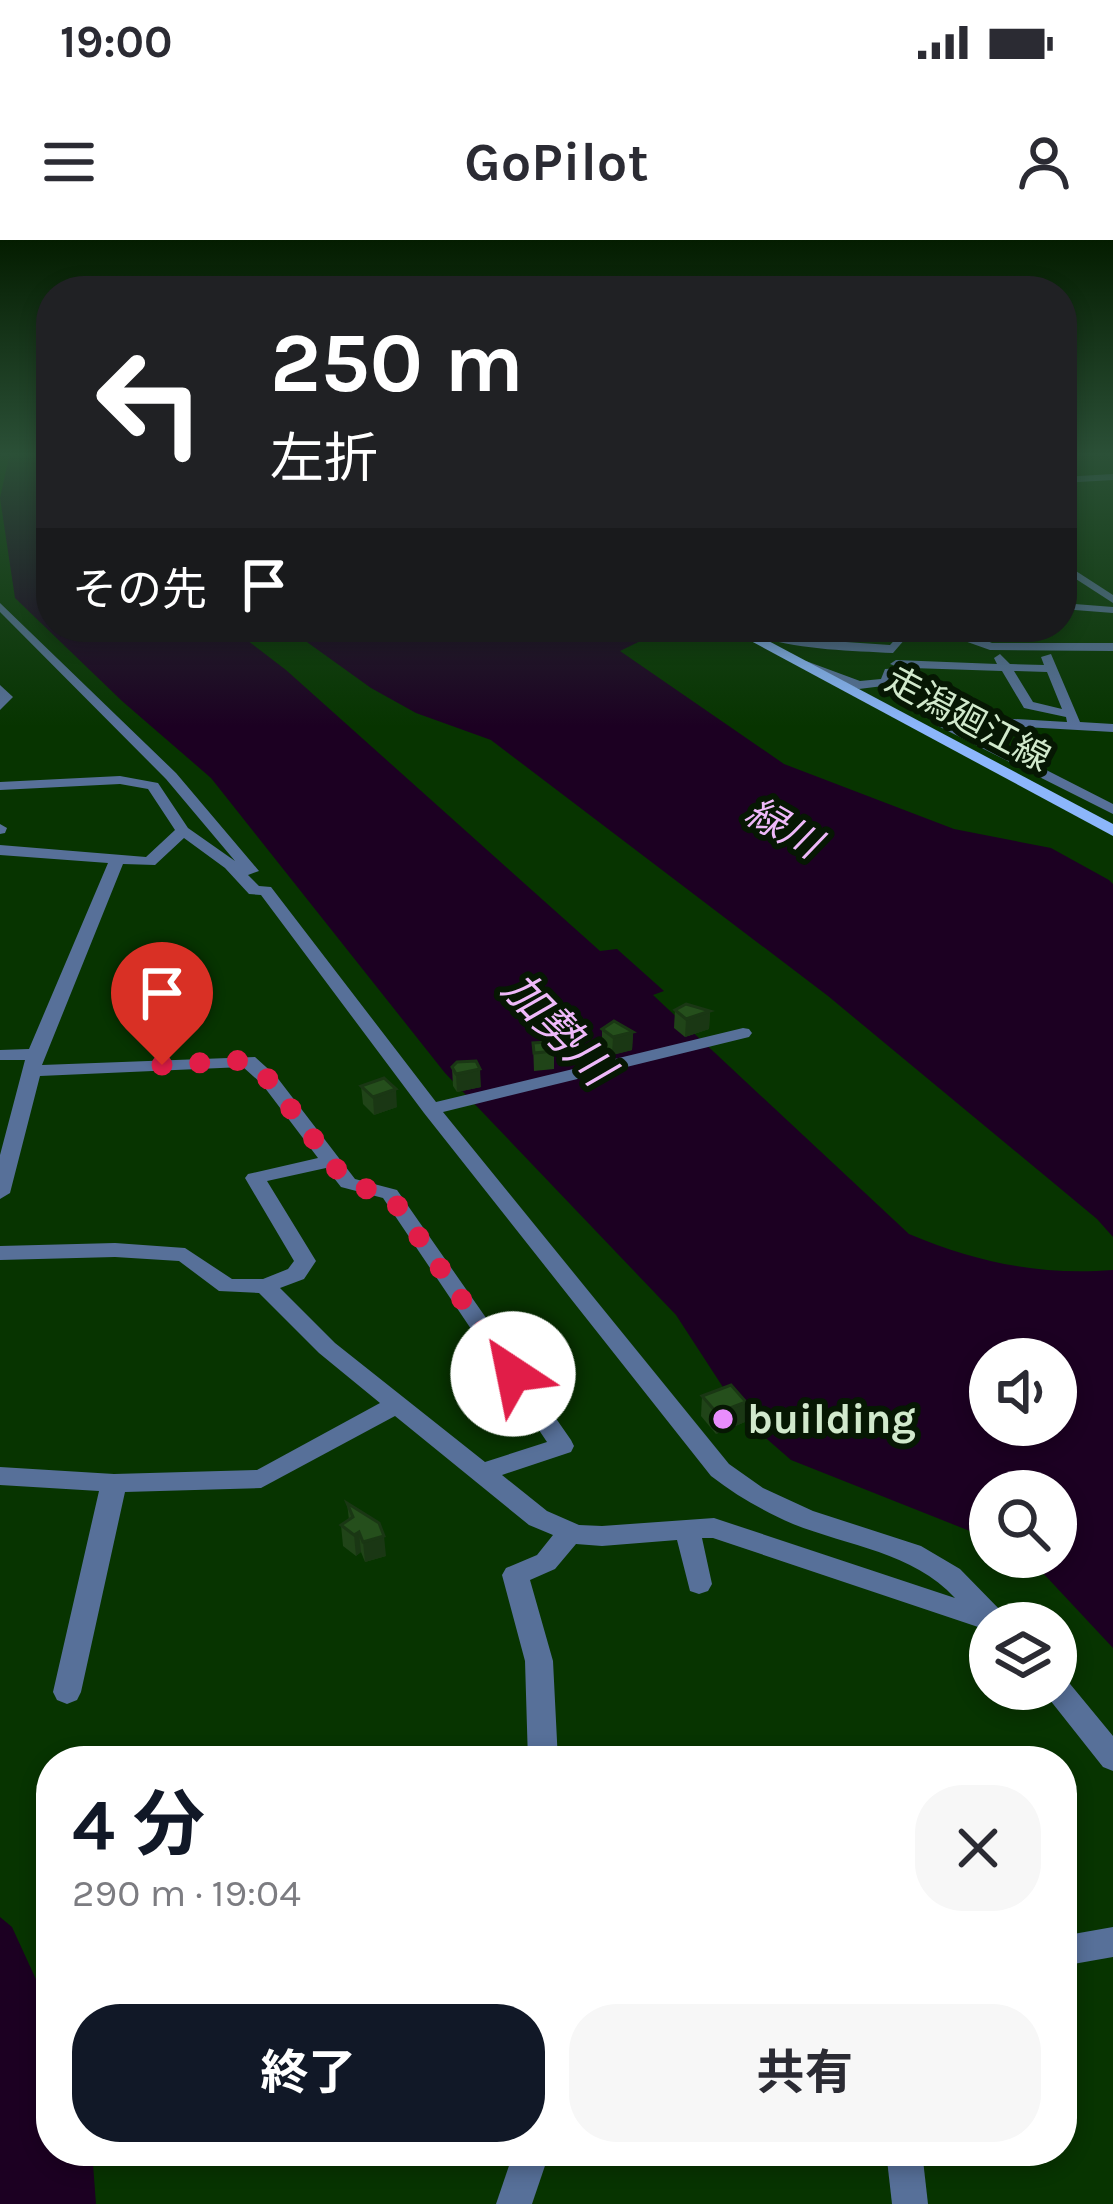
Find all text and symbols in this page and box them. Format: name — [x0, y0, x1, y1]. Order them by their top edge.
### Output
text: 19:00 — [60, 16, 173, 68]
icon: menu — [36, 129, 102, 195]
icon: person — [1011, 129, 1077, 195]
text: GoPilot — [464, 130, 649, 194]
text: 250 m — [270, 314, 524, 412]
icon: left — [72, 324, 228, 480]
text: 左折 — [270, 427, 378, 491]
icon: arrive — [231, 552, 297, 618]
text: その先 — [72, 564, 207, 616]
street label: 走潟廻江線 — [879, 658, 1057, 780]
water label: 緑川 — [738, 789, 832, 869]
pin — [111, 942, 213, 1065]
icon: arrive — [129, 960, 195, 1026]
water label: 加勢川 — [492, 962, 626, 1098]
position arrow — [450, 1311, 576, 1437]
map controls — [969, 1338, 1077, 1710]
button: sound — [969, 1338, 1077, 1446]
place label: building — [747, 1394, 916, 1444]
marker: building — [710, 1406, 736, 1432]
button: search — [969, 1470, 1077, 1578]
button: layers — [969, 1602, 1077, 1710]
text: 4 分 — [72, 1783, 205, 1867]
button: close — [915, 1785, 1041, 1911]
text: 290 m · 19:04 — [72, 1870, 301, 1916]
button: 終了 — [72, 2004, 545, 2142]
button: 共有 — [569, 2004, 1041, 2142]

